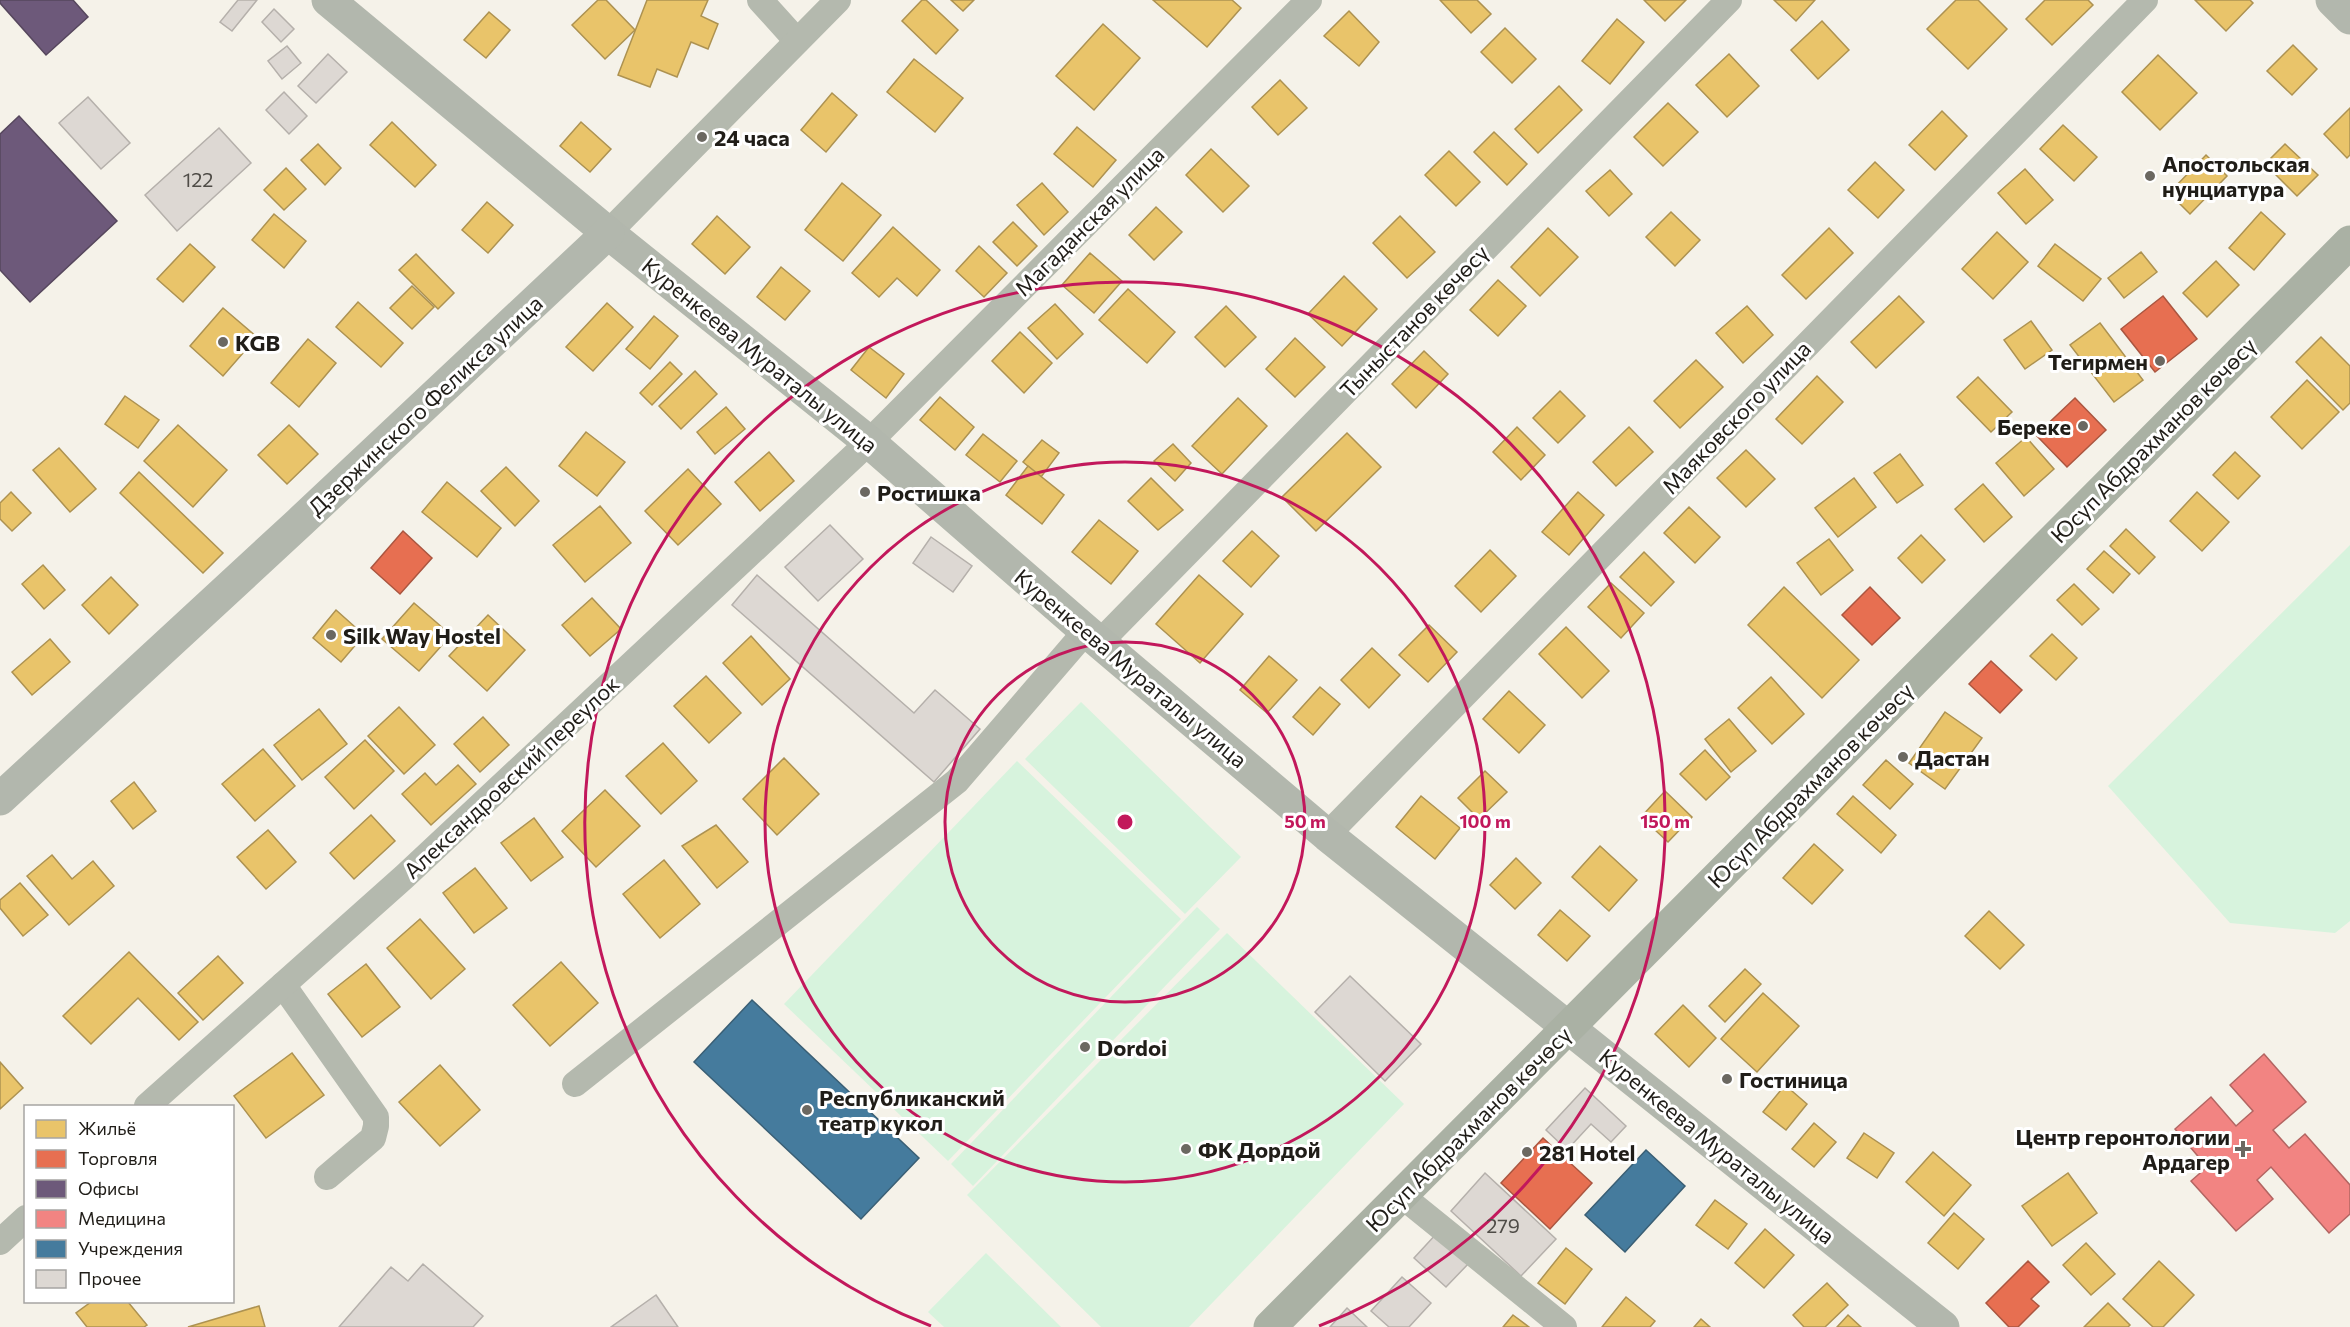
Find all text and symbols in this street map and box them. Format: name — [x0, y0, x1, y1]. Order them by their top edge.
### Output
place label: 24 часа — [714, 124, 790, 151]
marker: 24 часа — [695, 130, 709, 144]
street label: Магаданская улица — [1009, 141, 1169, 301]
place label: Апостольская нунциатура — [2162, 150, 2310, 202]
house number: 122 — [183, 167, 213, 191]
marker: Апостольская нунциатура — [2143, 169, 2157, 183]
street label: Тыныстанов көчөсү — [1334, 239, 1494, 403]
street label: Куренкеева Мураталы улица — [637, 252, 883, 458]
street label: Дзержинского Феликса улица — [302, 289, 548, 521]
place label: KGB — [235, 329, 280, 356]
street label: Юсуп Абдрахманов көчөсү — [2045, 332, 2261, 548]
marker: KGB — [216, 335, 230, 349]
street label: Маяковского улица — [1656, 335, 1816, 499]
place label: Тегирмен — [2048, 348, 2148, 375]
marker: Тегирмен — [2153, 354, 2167, 368]
place label: Береке — [1997, 413, 2071, 440]
marker: Береке — [2076, 419, 2090, 433]
place label: Ростишка — [877, 479, 981, 506]
marker: Ростишка — [858, 485, 872, 499]
street label: Куренкеева Мураталы улица — [1009, 563, 1253, 773]
place label: Silk Way Hostel — [343, 622, 501, 649]
marker: Silk Way Hostel — [324, 628, 338, 642]
street label: Александровский переулок — [398, 670, 625, 884]
street label: Юсуп Абдрахманов көчөсү — [1702, 677, 1918, 893]
place label: Дастан — [1915, 744, 1990, 771]
marker: Дастан — [1896, 750, 1910, 764]
text: 50 m — [1284, 810, 1326, 832]
text: 100 m — [1459, 810, 1511, 832]
text: 150 m — [1640, 810, 1690, 832]
centre of rings — [1115, 812, 1135, 832]
street label: Юсуп Абдрахманов көчөсү — [1360, 1021, 1576, 1237]
place label: Dordoi — [1097, 1034, 1167, 1061]
marker: Dordoi — [1078, 1040, 1092, 1054]
street label: Куренкеева Мураталы улица — [1594, 1043, 1840, 1249]
place label: Гостиница — [1739, 1066, 1848, 1093]
marker: Гостиница — [1720, 1072, 1734, 1086]
place label: Республиканский театр кукол — [819, 1084, 1005, 1136]
marker: Республиканский театр кукол — [800, 1103, 814, 1117]
legend — [24, 1105, 234, 1303]
text: Жильё — [78, 1117, 136, 1139]
place label: Центр геронтологии Ардагер — [2016, 1123, 2230, 1175]
place label: ФК Дордой — [1198, 1136, 1321, 1163]
place label: 281 Hotel — [1539, 1139, 1636, 1166]
marker: Центр геронтологии Ардагер — [2234, 1140, 2252, 1158]
marker: ФК Дордой — [1179, 1142, 1193, 1156]
marker: 281 Hotel — [1520, 1145, 1534, 1159]
text: Торговля — [78, 1147, 157, 1169]
text: Офисы — [78, 1177, 139, 1199]
text: Медицина — [78, 1207, 166, 1229]
house number: 279 — [1486, 1213, 1520, 1237]
text: Учреждения — [78, 1237, 183, 1259]
text: Прочее — [78, 1267, 141, 1289]

